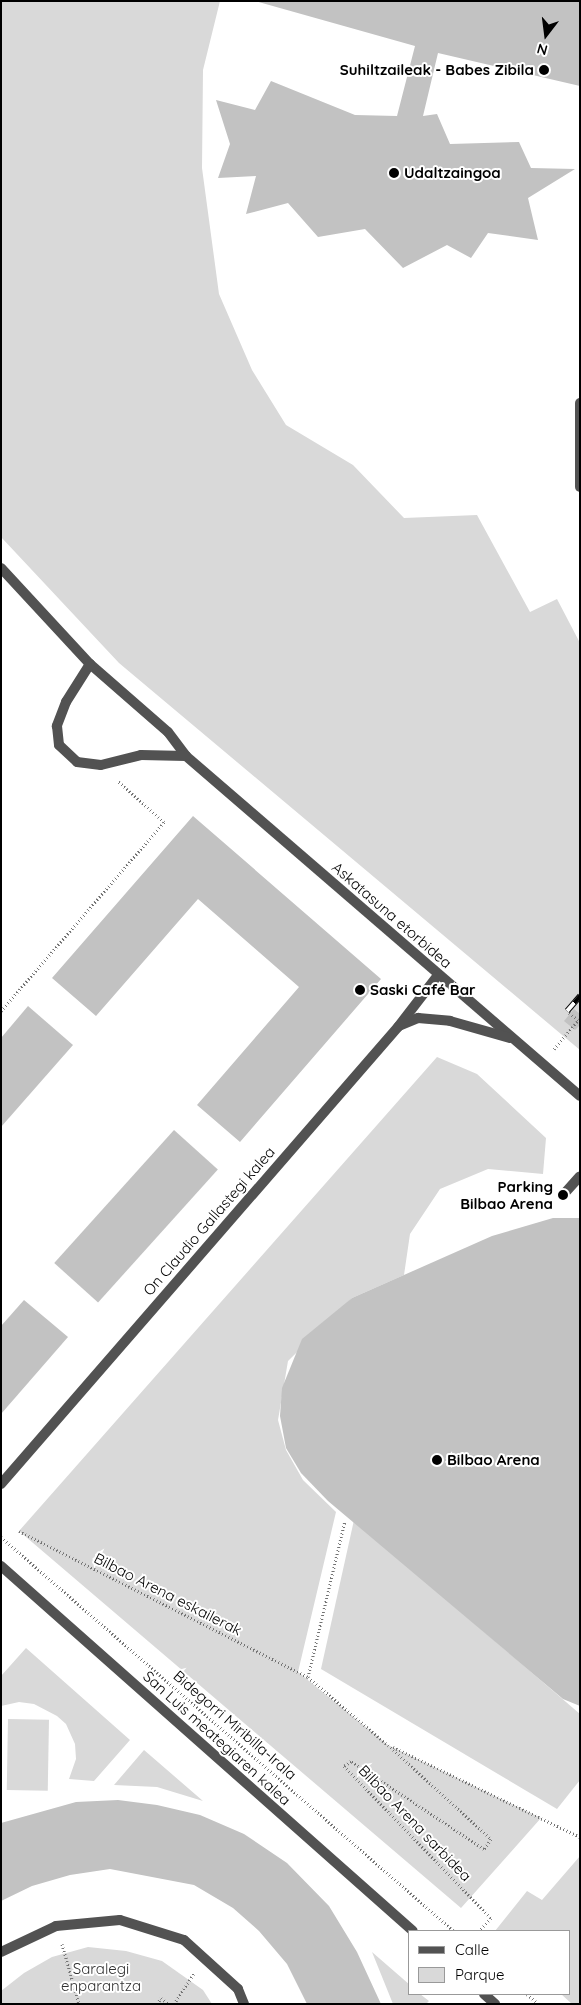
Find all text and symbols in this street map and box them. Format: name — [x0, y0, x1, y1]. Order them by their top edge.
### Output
north arrow — [521, 10, 571, 60]
text: N — [535, 39, 549, 60]
place label: Suhiltzaileak - Babes Zibila — [340, 61, 534, 79]
marker: Suhiltzaileak - Babes Zibila — [538, 64, 550, 76]
place label: Udaltzaingoa — [404, 164, 501, 182]
marker: Udaltzaingoa — [388, 167, 400, 179]
street label: Askatasuna etorbidea — [328, 858, 456, 972]
place label: Saski Café Bar — [370, 981, 476, 999]
marker: Saski Café Bar — [354, 984, 366, 996]
street label: On Claudio Gallastegi kalea — [139, 1143, 279, 1299]
place label: Parking Bilbao Arena — [460, 1177, 553, 1212]
marker: Parking Bilbao Arena — [557, 1189, 569, 1201]
place label: Bilbao Arena — [447, 1451, 540, 1469]
marker: Bilbao Arena — [431, 1454, 443, 1466]
street label: Bilbao Arena eskailerak — [91, 1549, 245, 1639]
street label: San Luis meategiaren kalea — [140, 1667, 294, 1809]
street label: Bidegorri Miribilla-Irala — [170, 1667, 300, 1783]
street label: Bilbao Arena sarbidea — [355, 1761, 475, 1885]
legend — [408, 1930, 571, 1995]
text: Calle — [455, 1940, 489, 1959]
park label: Saralegi enparantza — [61, 1959, 141, 1994]
text: Parque — [455, 1965, 505, 1984]

